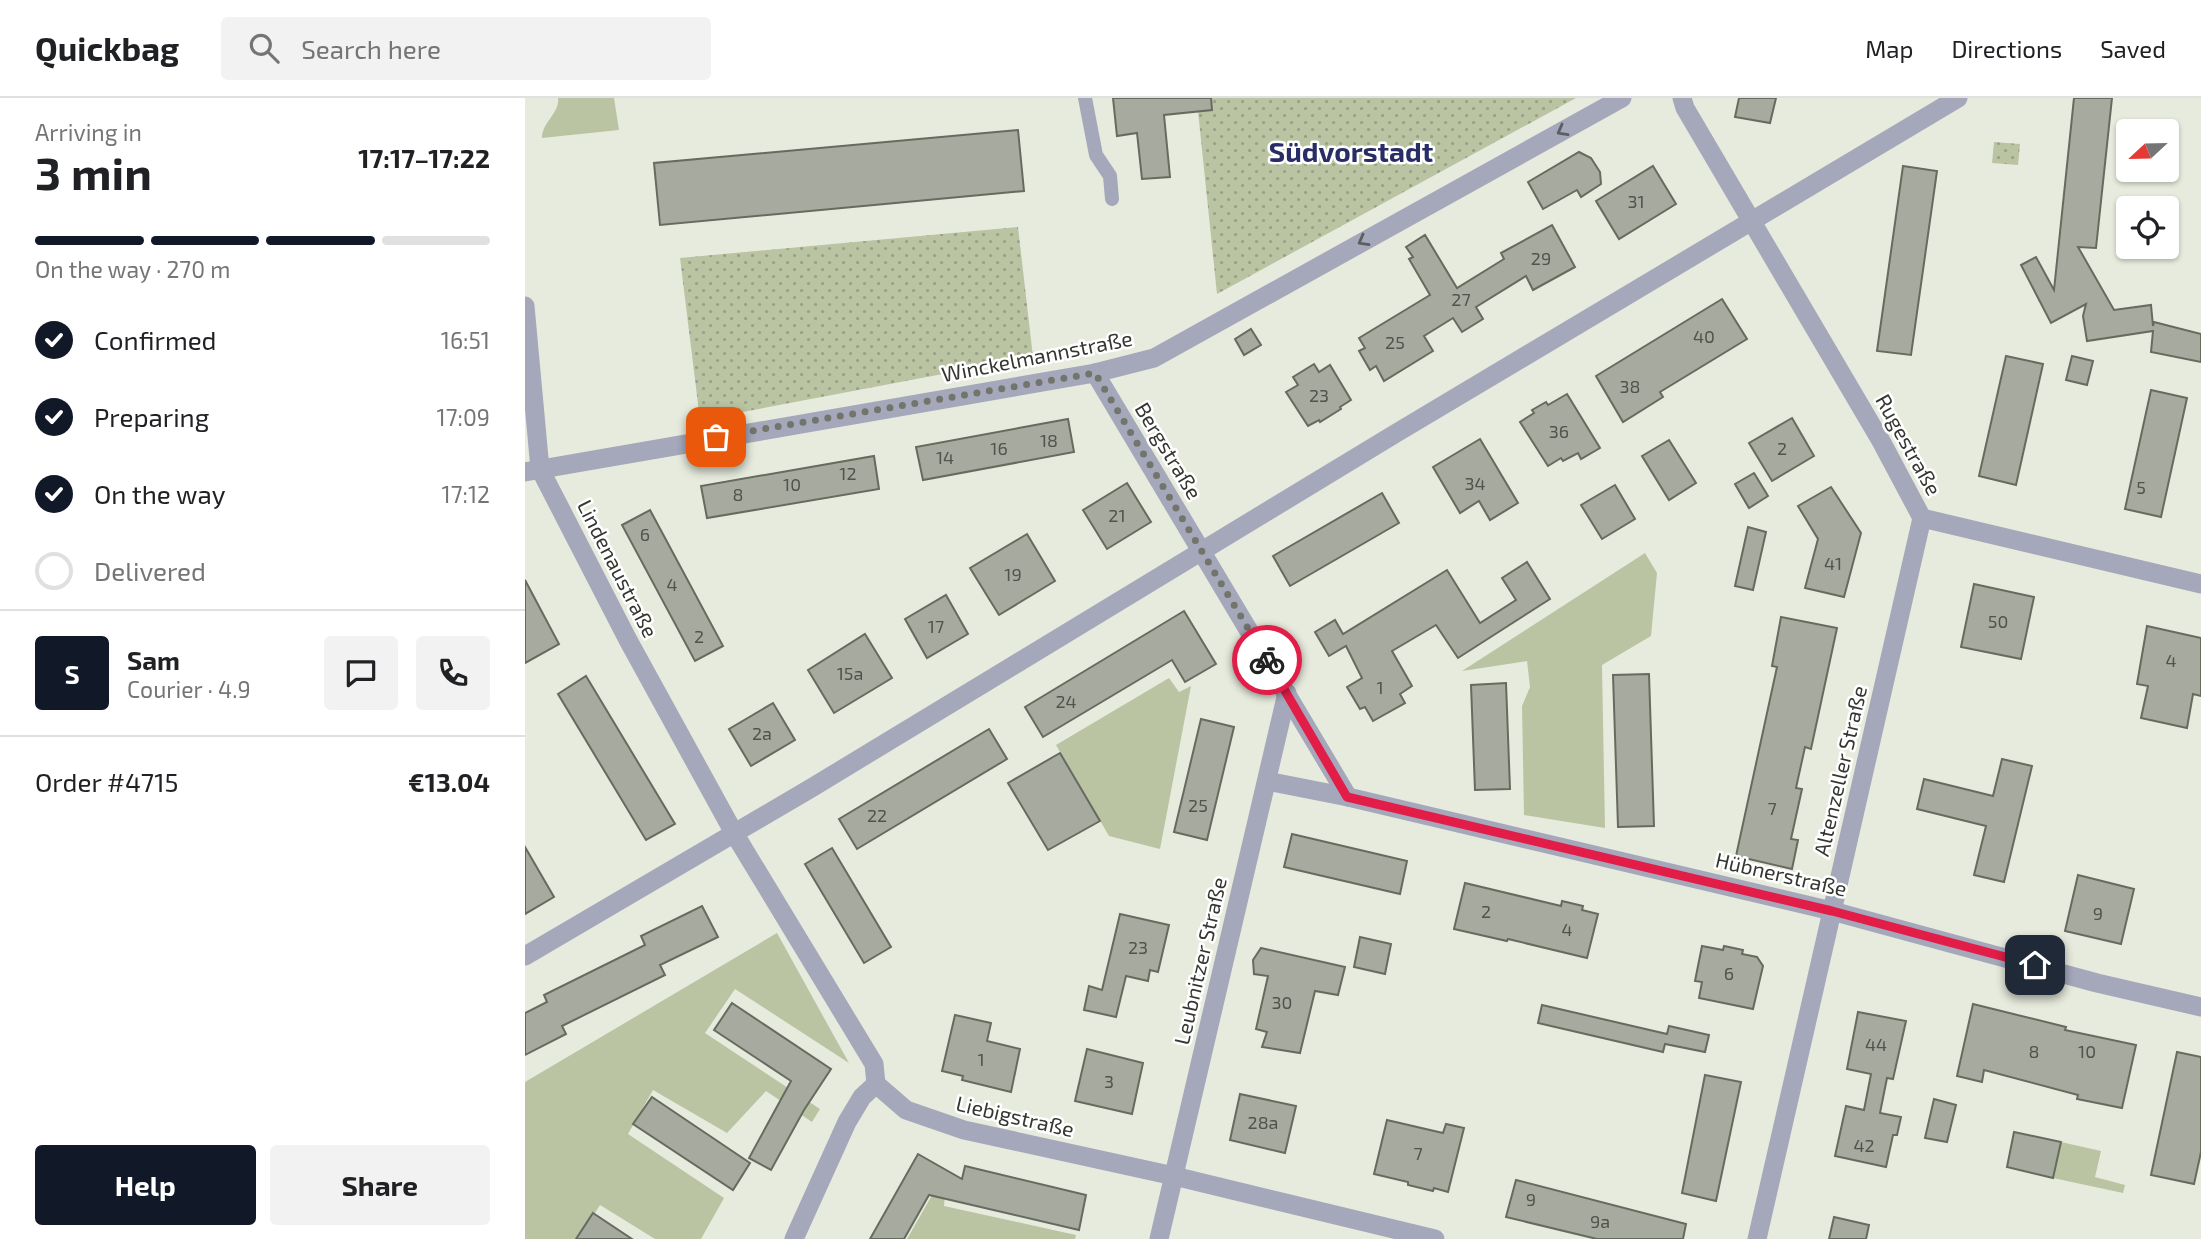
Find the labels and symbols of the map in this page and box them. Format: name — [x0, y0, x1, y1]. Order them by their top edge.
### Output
north arrow — [2116, 119, 2179, 182]
one-way arrow — [1557, 123, 1570, 136]
district label: Südvorstadt — [1269, 134, 1433, 168]
house number: 31 — [1627, 190, 1645, 212]
one-way arrow — [1358, 233, 1371, 246]
house number: 29 — [1531, 247, 1551, 269]
house number: 27 — [1451, 288, 1471, 310]
street label: Winckelmannstraße — [939, 325, 1134, 386]
house number: 40 — [1693, 325, 1715, 347]
house number: 25 — [1385, 331, 1405, 353]
house number: 38 — [1620, 375, 1640, 397]
house number: 23 — [1309, 384, 1329, 406]
street label: Rugestraße — [1871, 389, 1947, 499]
street label: Bergstraße — [1131, 397, 1208, 503]
pin — [686, 407, 746, 467]
house number: 36 — [1549, 420, 1569, 442]
house number: 18 — [1040, 429, 1058, 451]
house number: 16 — [990, 437, 1008, 459]
house number: 2 — [1777, 437, 1787, 459]
house number: 14 — [936, 446, 954, 468]
house number: 12 — [839, 462, 857, 484]
house number: 34 — [1464, 472, 1486, 494]
house number: 10 — [783, 473, 801, 495]
house number: 5 — [2136, 476, 2146, 498]
house number: 8 — [733, 483, 743, 505]
street label: Lindenaustraße — [573, 495, 664, 641]
house number: 21 — [1108, 504, 1126, 526]
house number: 6 — [640, 523, 650, 545]
house number: 41 — [1824, 552, 1842, 574]
house number: 19 — [1004, 563, 1022, 585]
house number: 4 — [666, 573, 678, 595]
house number: 50 — [1988, 610, 2008, 632]
house number: 17 — [928, 615, 944, 637]
house number: 2 — [694, 625, 704, 647]
courier — [1232, 625, 1302, 695]
house number: 4 — [2165, 649, 2177, 671]
house number: 15a — [837, 662, 863, 684]
house number: 1 — [1376, 676, 1384, 698]
street label: Altenzeller Straße — [1808, 683, 1871, 858]
house number: 24 — [1055, 690, 1077, 712]
house number: 2a — [752, 722, 772, 744]
house number: 25 — [1188, 794, 1208, 816]
house number: 7 — [1767, 797, 1777, 819]
house number: 22 — [867, 804, 887, 826]
street label: Hübnerstraße — [1713, 846, 1849, 901]
street label: Leubnitzer Straße — [1168, 875, 1231, 1047]
house number: 2 — [1481, 900, 1491, 922]
house number: 9 — [2093, 902, 2103, 924]
house number: 4 — [1561, 918, 1573, 940]
pin — [2005, 935, 2065, 995]
house number: 23 — [1128, 936, 1148, 958]
house number: 6 — [1724, 962, 1734, 984]
house number: 30 — [1272, 991, 1292, 1013]
house number: 44 — [1865, 1033, 1887, 1055]
house number: 8 — [2029, 1040, 2039, 1062]
house number: 10 — [2078, 1040, 2096, 1062]
house number: 1 — [977, 1048, 985, 1070]
house number: 3 — [1104, 1070, 1114, 1092]
street label: Liebigstraße — [954, 1090, 1077, 1141]
house number: 28a — [1248, 1111, 1278, 1133]
house number: 42 — [1853, 1134, 1875, 1156]
house number: 7 — [1413, 1142, 1423, 1164]
house number: 9 — [1526, 1188, 1536, 1210]
house number: 9a — [1590, 1210, 1610, 1232]

